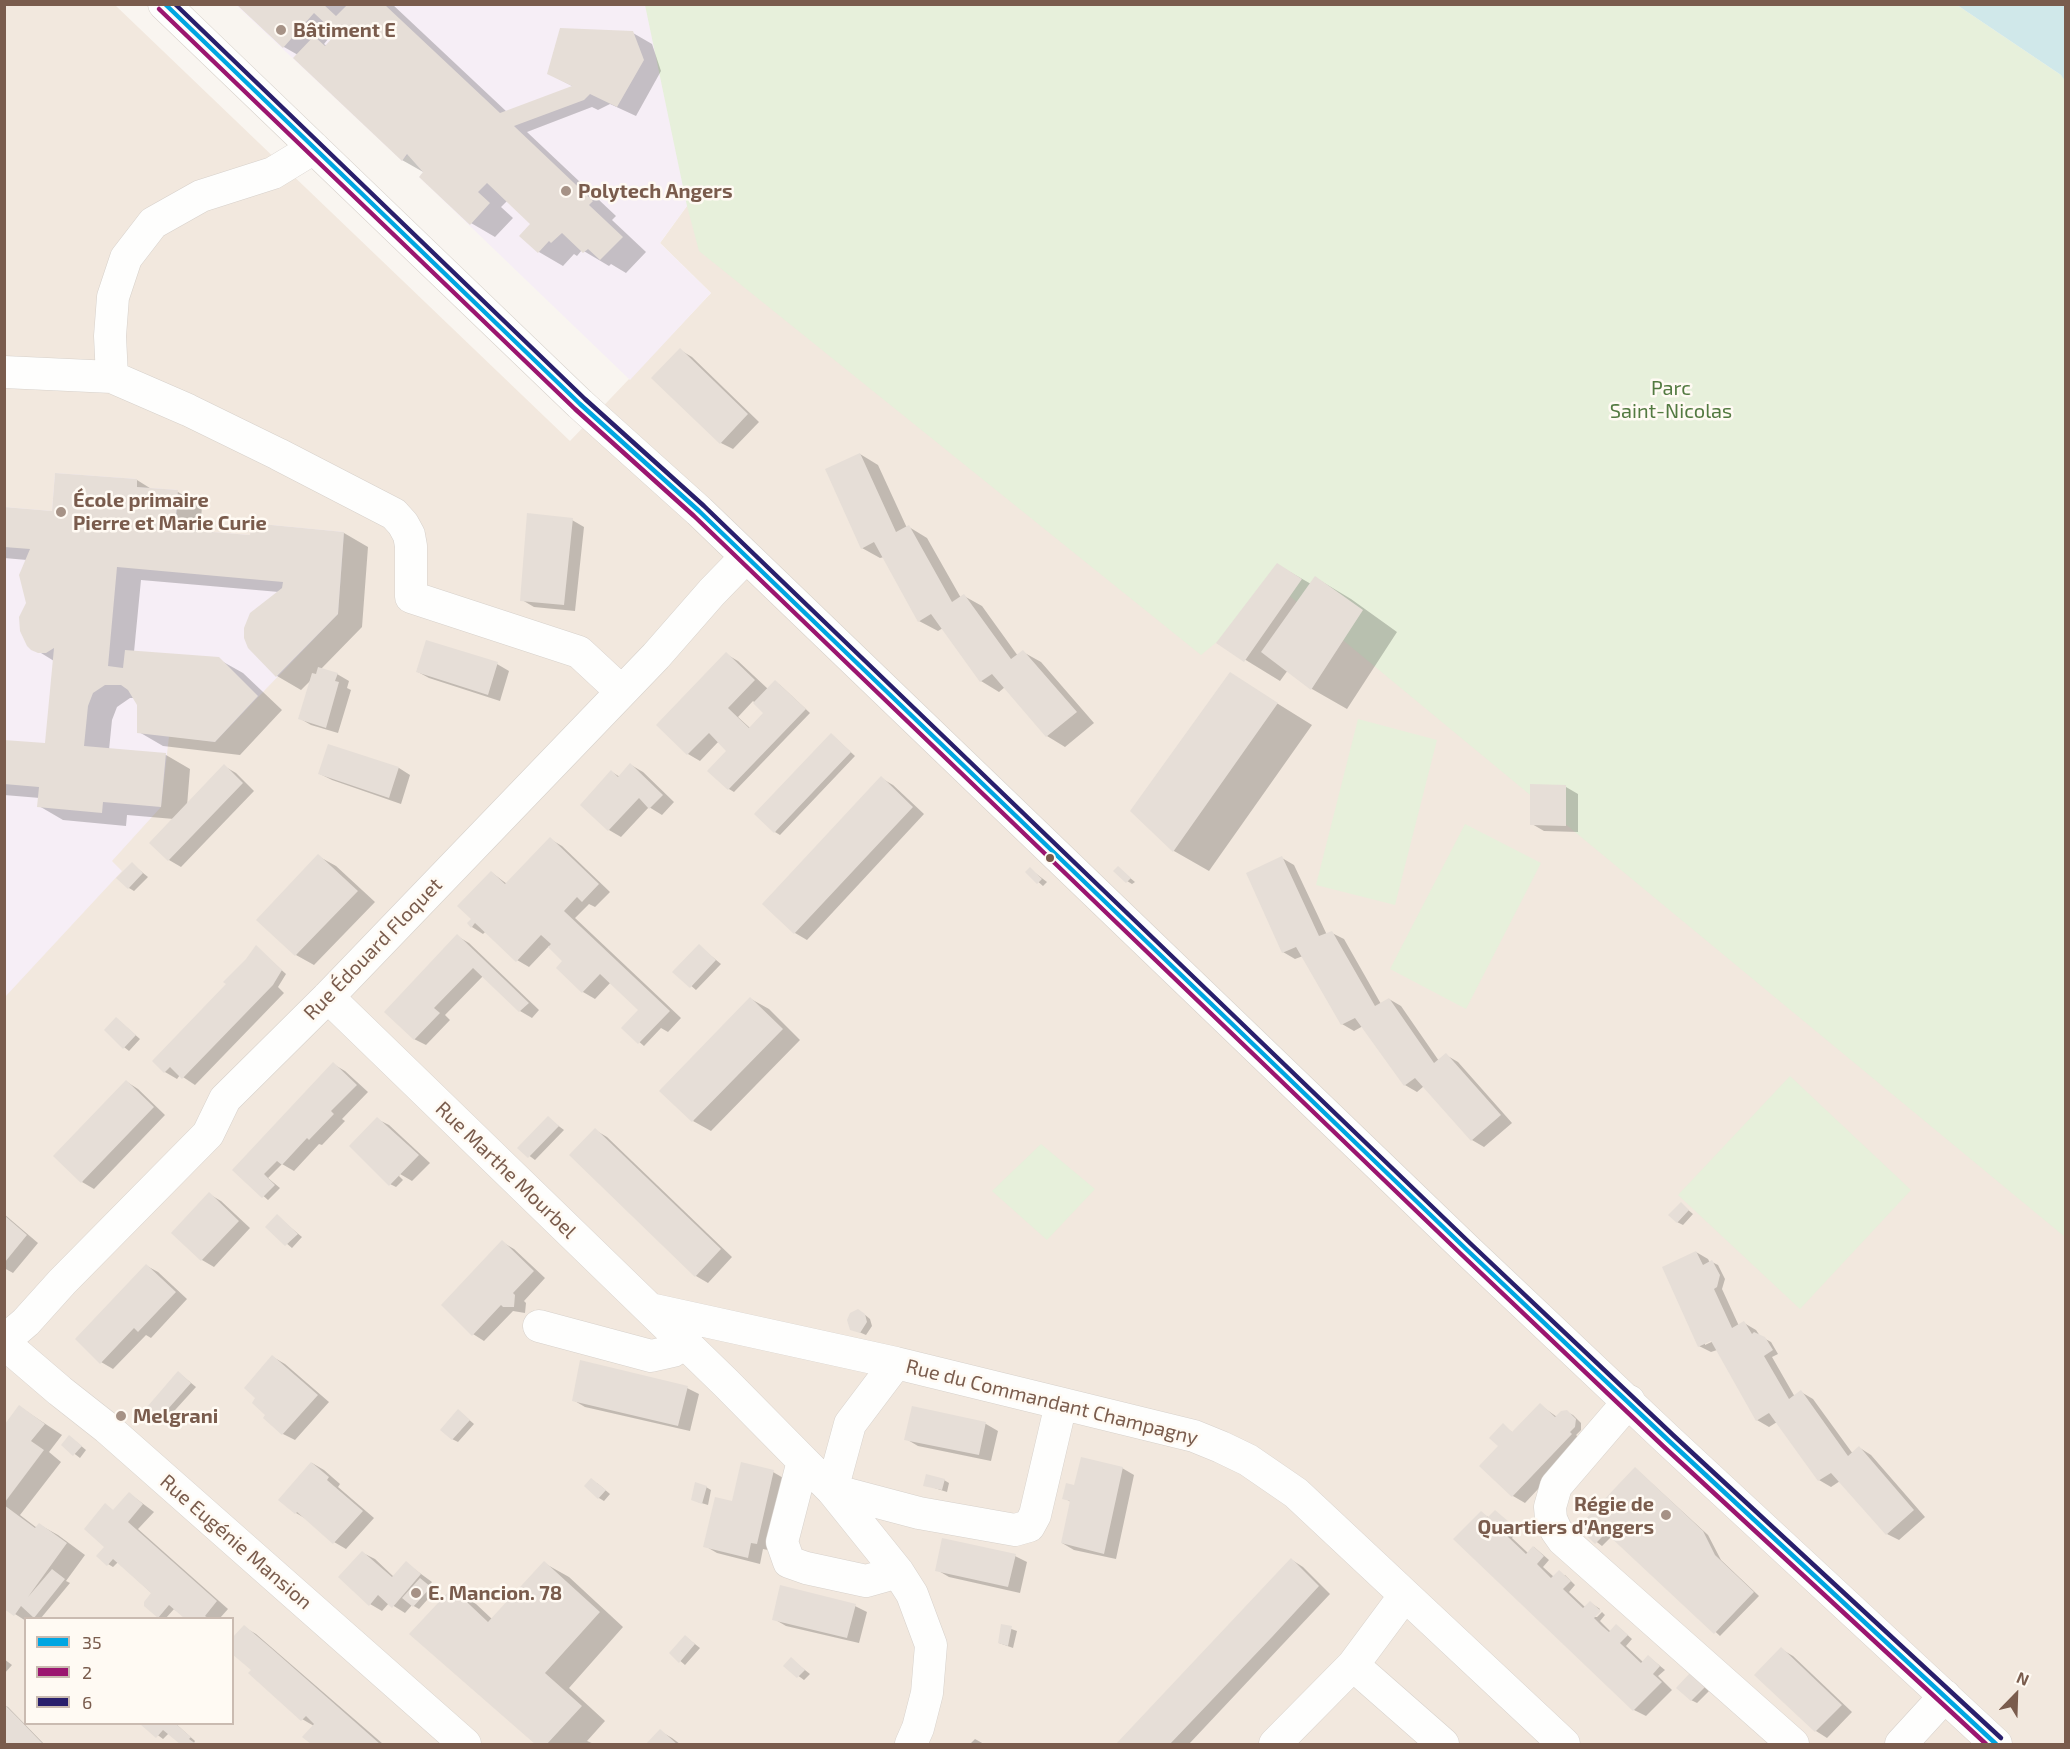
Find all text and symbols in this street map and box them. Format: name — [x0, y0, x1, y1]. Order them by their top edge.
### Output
place label: Bâtiment E — [293, 18, 396, 42]
marker: Bâtiment E — [274, 23, 288, 37]
place label: Polytech Angers — [578, 179, 733, 203]
marker: Polytech Angers — [559, 184, 573, 198]
park label: Parc Saint-Nicolas — [1610, 376, 1732, 423]
place label: École primaire Pierre et Marie Curie — [73, 488, 267, 535]
marker: École primaire Pierre et Marie Curie — [54, 505, 68, 519]
unlabelled marker — [1044, 852, 1056, 864]
street label: Rue Édouard Floquet — [299, 873, 447, 1025]
street label: Rue Marthe Mourbel — [431, 1097, 581, 1243]
street label: Rue du Commandant Champagny — [903, 1354, 1201, 1450]
place label: Melgrani — [133, 1404, 218, 1428]
marker: Melgrani — [114, 1409, 128, 1423]
street label: Rue Eugénie Mansion — [155, 1470, 317, 1614]
place label: Régie de Quartiers d’Angers — [1477, 1492, 1654, 1539]
marker: Régie de Quartiers d’Angers — [1659, 1508, 1673, 1522]
place label: E. Mancion. 78 — [428, 1581, 562, 1605]
marker: E. Mancion. 78 — [409, 1586, 423, 1600]
legend — [24, 1617, 234, 1725]
text: 35 — [82, 1631, 102, 1653]
text: 2 — [82, 1661, 92, 1683]
north arrow — [1986, 1665, 2046, 1725]
text: N — [2014, 1667, 2032, 1689]
text: 6 — [82, 1691, 92, 1713]

